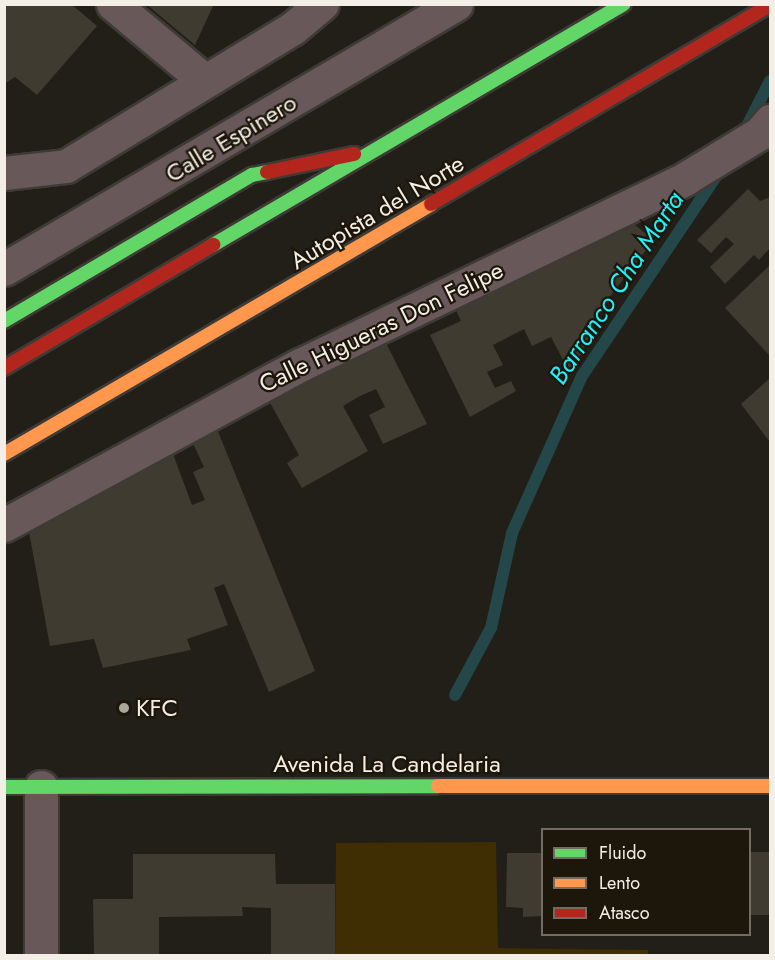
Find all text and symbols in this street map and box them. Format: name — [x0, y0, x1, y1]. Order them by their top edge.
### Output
street label: Calle Espinero — [160, 88, 302, 188]
street label: Autopista del Norte — [285, 149, 469, 275]
water label: Barranco Cha Marta — [543, 186, 691, 390]
street label: Calle Higueras Don Felipe — [254, 255, 508, 399]
place label: KFC — [136, 694, 178, 722]
marker: KFC — [117, 701, 131, 715]
street label: Avenida La Candelaria — [273, 750, 501, 778]
legend — [541, 828, 751, 936]
text: Fluido — [599, 840, 646, 866]
text: Lento — [599, 870, 640, 896]
text: Atasco — [599, 900, 650, 926]

